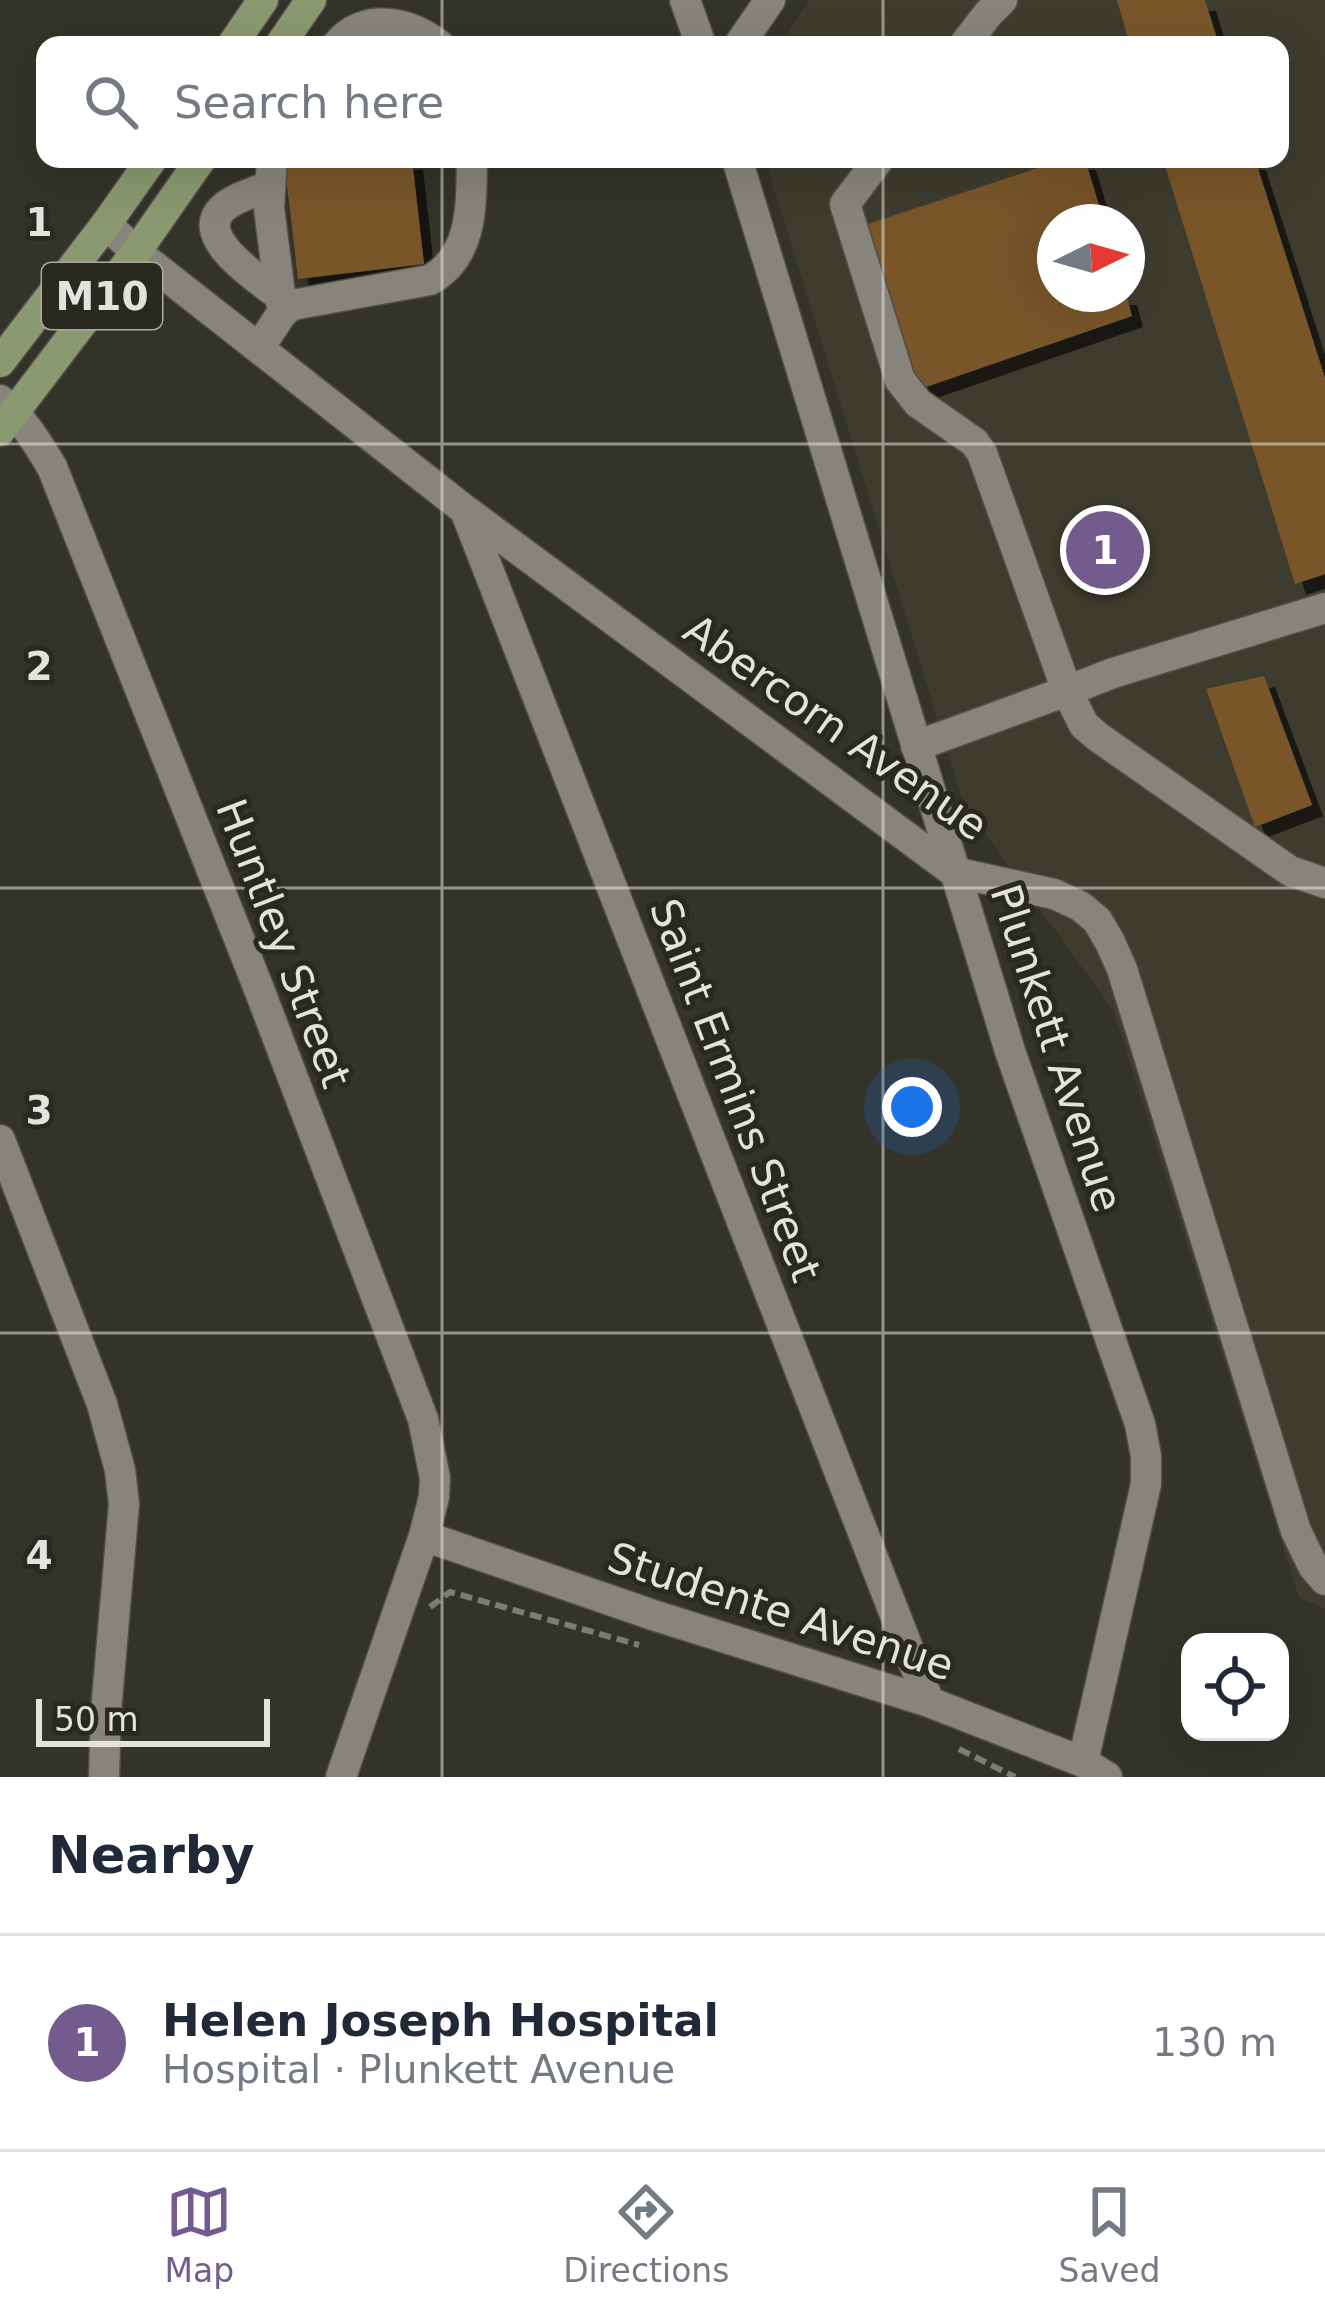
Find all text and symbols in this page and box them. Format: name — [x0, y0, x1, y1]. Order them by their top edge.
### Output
search box — [36, 36, 1289, 168]
icon: search — [78, 69, 144, 135]
text: Search here — [174, 76, 444, 129]
text: 1 — [25, 200, 53, 245]
north arrow — [1037, 204, 1145, 312]
road number: M10 — [42, 263, 162, 329]
pin: 1 — [1066, 505, 1144, 595]
street label: Abercorn Avenue — [675, 604, 997, 850]
text: 2 — [25, 644, 53, 689]
street label: Huntley Street — [206, 792, 361, 1094]
street label: Plunkett Avenue — [980, 878, 1133, 1218]
street label: Saint Ermins Street — [640, 892, 831, 1288]
your location — [882, 1077, 942, 1137]
text: 3 — [25, 1088, 53, 1133]
street label: Studente Avenue — [602, 1532, 960, 1690]
text: 4 — [25, 1533, 53, 1578]
map controls — [1181, 1633, 1289, 1741]
button: locate — [1181, 1633, 1289, 1741]
scale bar — [36, 1693, 270, 1746]
text: 50 m — [54, 1700, 139, 1739]
text: Nearby — [48, 1826, 255, 1885]
text: Helen Joseph Hospital — [162, 1994, 719, 2047]
text: 1 — [73, 2020, 101, 2065]
text: 130 m — [1152, 2020, 1277, 2065]
text: Hospital · Plunkett Avenue — [162, 2047, 675, 2092]
tab: Map — [165, 2179, 234, 2290]
tab: Directions — [563, 2179, 729, 2290]
tab: Saved — [1059, 2179, 1160, 2290]

